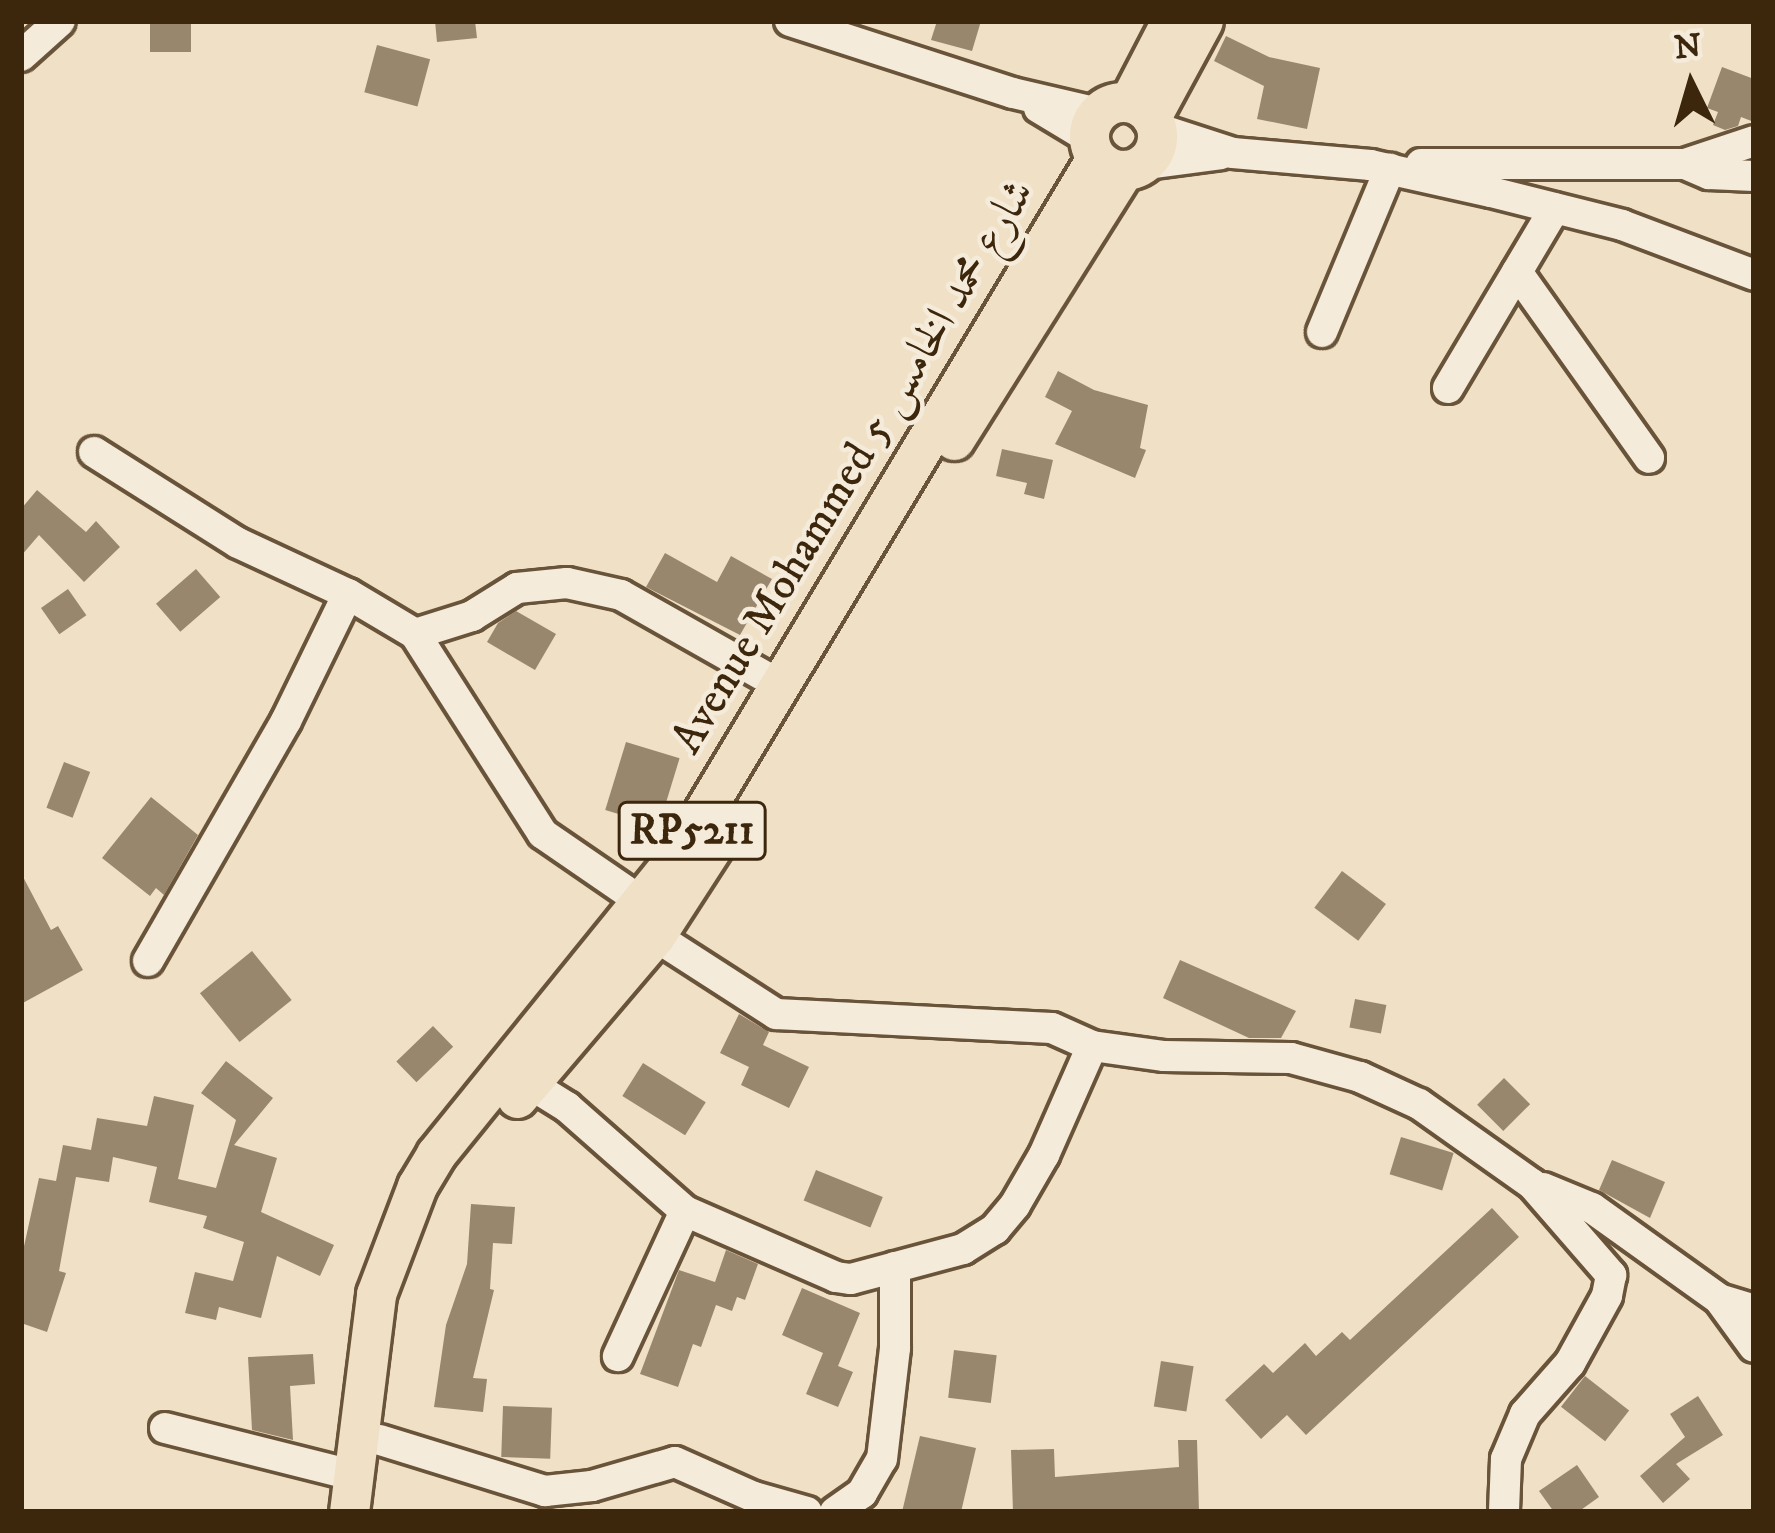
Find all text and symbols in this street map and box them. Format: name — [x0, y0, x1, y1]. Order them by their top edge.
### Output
north arrow — [1631, 24, 1751, 144]
text: N — [1673, 26, 1703, 69]
street label: Avenue Mohammed 5 شارع محمد الخامس — [661, 170, 1047, 764]
road number: RP5211 — [617, 795, 767, 867]

